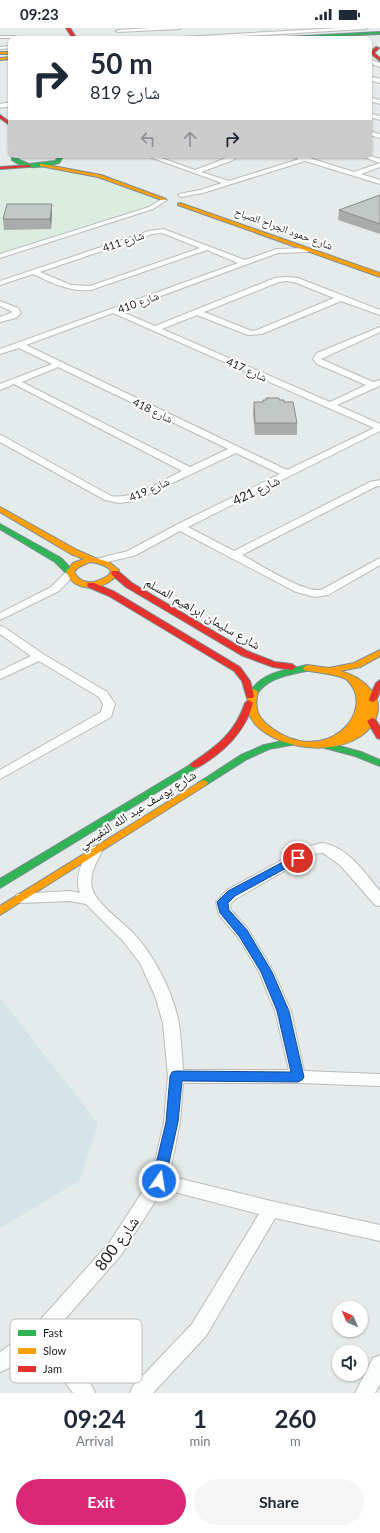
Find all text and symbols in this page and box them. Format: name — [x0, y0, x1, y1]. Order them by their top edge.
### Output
text: 09:23 — [20, 5, 59, 23]
text: 50 m — [90, 46, 153, 80]
icon: right — [24, 52, 76, 104]
text: شارع 819 — [90, 81, 160, 103]
icon: left — [137, 128, 159, 150]
icon: ahead — [179, 128, 201, 150]
icon: right — [221, 128, 243, 150]
street label: شارع حمود الجراح الصباح — [233, 204, 335, 253]
street label: شارع 411 — [101, 228, 146, 255]
street label: شارع 410 — [116, 289, 161, 316]
street label: شارع 417 — [224, 354, 269, 385]
street label: شارع 418 — [130, 395, 175, 426]
street label: شارع 421 — [230, 472, 283, 510]
street label: شارع 419 — [127, 474, 172, 505]
street label: شارع سليمان ابراهيم المسلم — [142, 573, 263, 654]
street label: شارع يوسف عبد الله النفيسي — [75, 766, 201, 855]
pin — [281, 841, 315, 875]
icon: arrive — [287, 847, 309, 869]
position arrow — [138, 1160, 180, 1202]
street label: شارع 800 — [90, 1212, 144, 1275]
north arrow — [332, 1301, 368, 1337]
map controls — [332, 1301, 368, 1381]
legend — [10, 1319, 142, 1383]
text: Fast — [43, 1326, 63, 1339]
text: Slow — [43, 1344, 67, 1357]
button: sound — [332, 1345, 368, 1381]
text: Jam — [43, 1362, 62, 1375]
text: 09:24 — [64, 1404, 126, 1433]
text: 1 — [193, 1404, 207, 1433]
text: 260 — [274, 1404, 316, 1433]
text: Arrival — [76, 1433, 113, 1449]
text: min — [190, 1433, 211, 1449]
text: m — [290, 1433, 301, 1449]
button: Exit — [16, 1479, 186, 1525]
button: Share — [194, 1479, 364, 1525]

